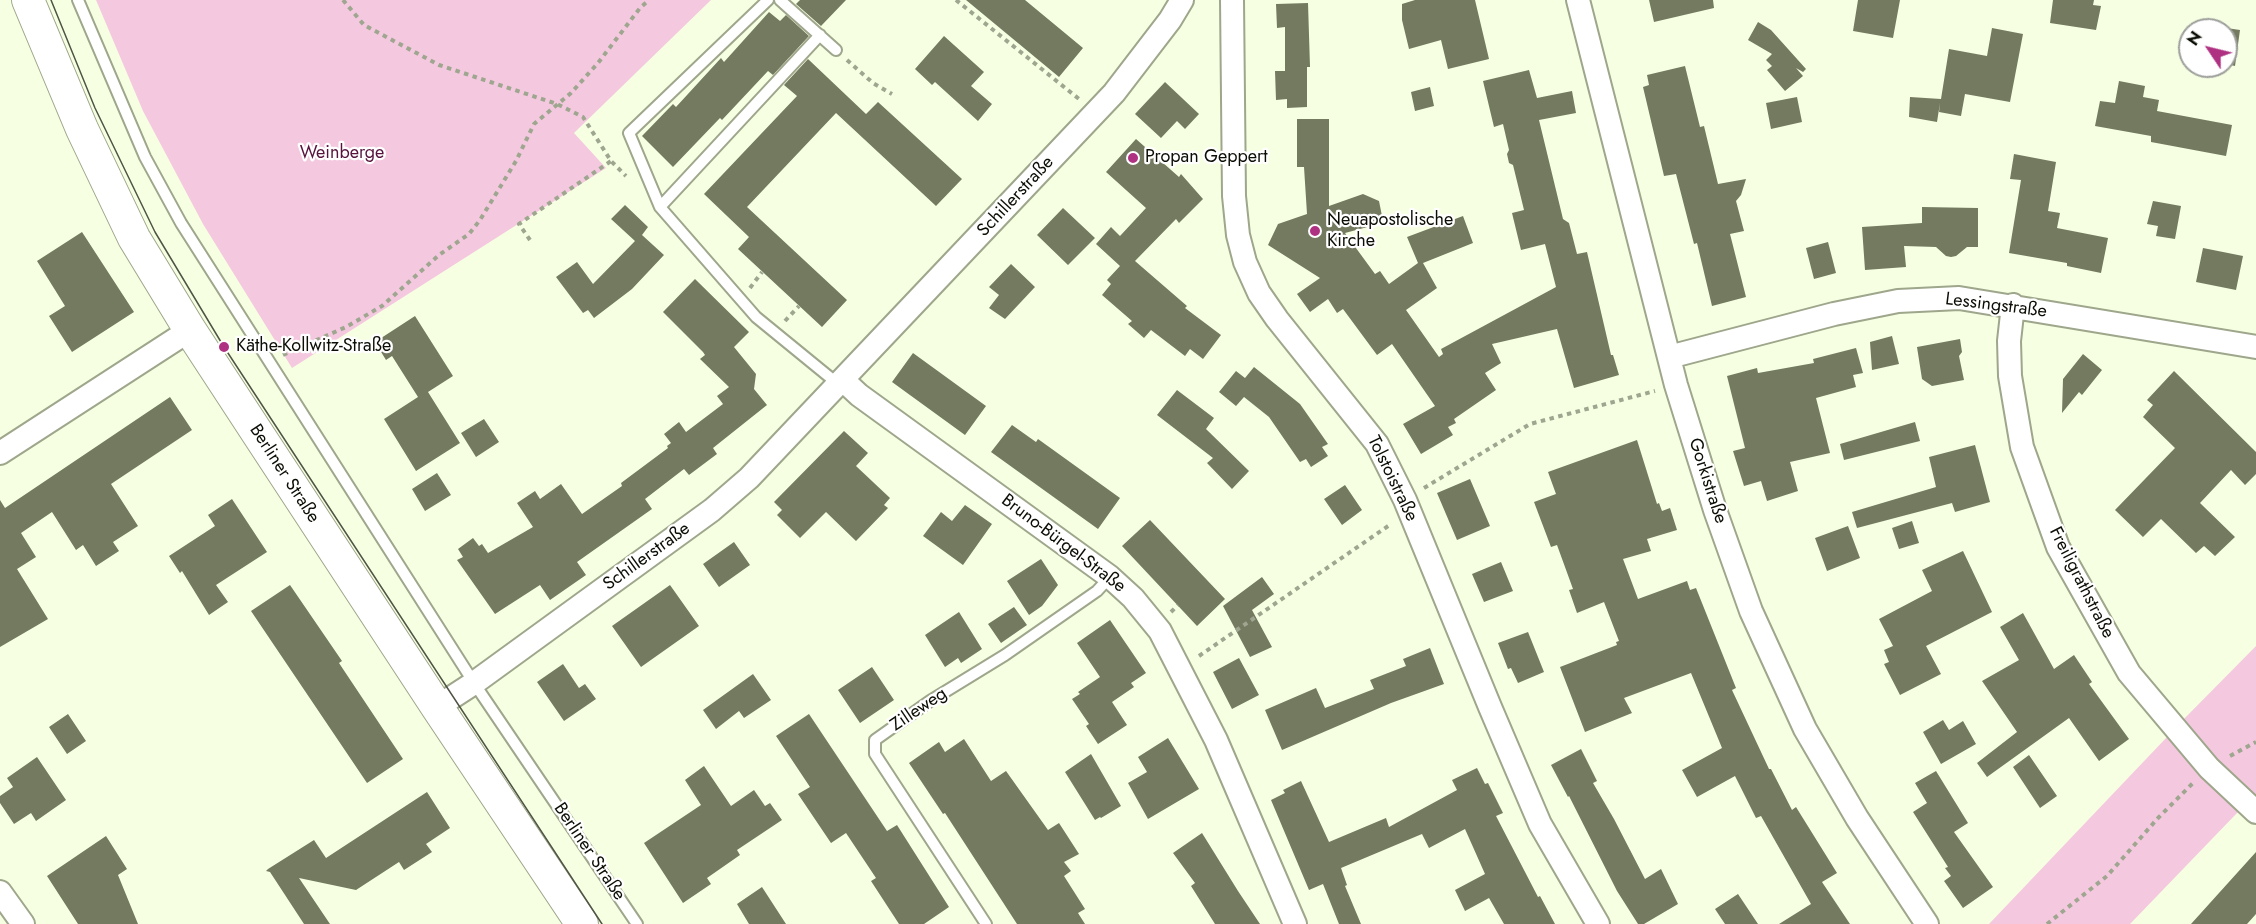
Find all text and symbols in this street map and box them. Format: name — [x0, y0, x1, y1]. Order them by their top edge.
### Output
north arrow — [2178, 18, 2238, 78]
text: N — [2181, 27, 2208, 50]
park label: Weinberge — [300, 143, 384, 165]
place label: Propan Geppert — [1145, 147, 1268, 169]
marker: Propan Geppert — [1126, 151, 1140, 165]
street label: Schillerstraße — [973, 152, 1059, 242]
place label: Neuapostolische Kirche — [1327, 210, 1453, 252]
marker: Neuapostolische Kirche — [1308, 224, 1322, 238]
street label: Lessingstraße — [1944, 289, 2048, 323]
place label: Käthe-Kollwitz-Straße — [236, 336, 391, 358]
marker: Käthe-Kollwitz-Straße — [217, 340, 231, 354]
street label: Berliner Straße — [244, 421, 324, 527]
street label: Tolstoistraße — [1362, 433, 1422, 525]
street label: Gorkistraße — [1683, 436, 1731, 526]
street label: Bruno-Bürgel-Straße — [997, 490, 1129, 598]
street label: Schillerstraße — [599, 518, 695, 596]
street label: Freiligrathstraße — [2044, 524, 2118, 642]
street label: Zilleweg — [887, 683, 951, 737]
street label: Berliner Straße — [548, 799, 630, 905]

